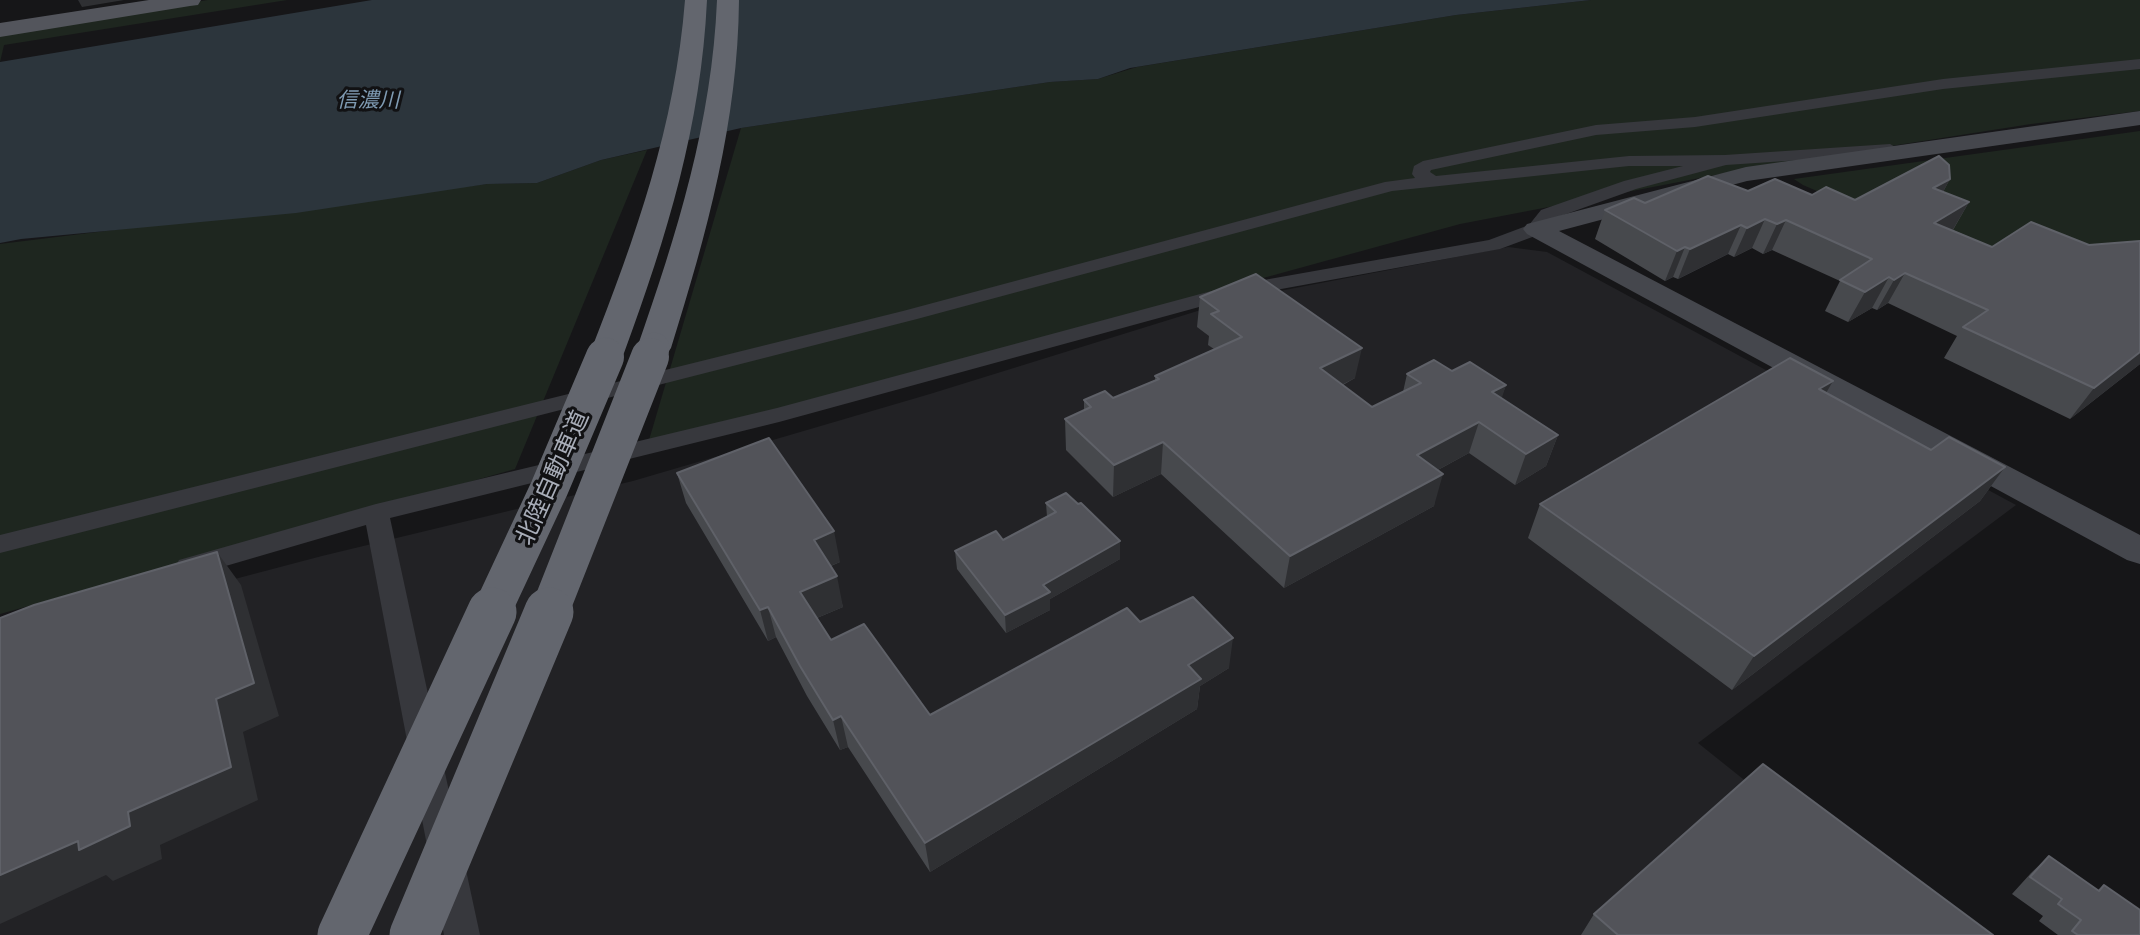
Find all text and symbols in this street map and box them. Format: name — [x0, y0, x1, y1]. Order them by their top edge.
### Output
water label: 信濃川 — [337, 88, 399, 114]
street label: 北陸自動車道 — [511, 406, 595, 550]

